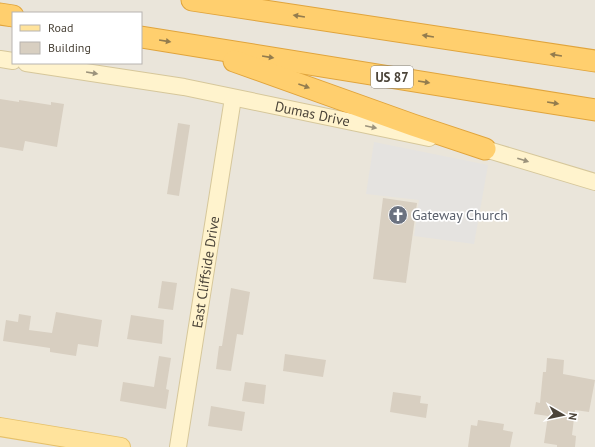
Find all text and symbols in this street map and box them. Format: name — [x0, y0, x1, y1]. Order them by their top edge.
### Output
legend — [12, 12, 142, 64]
one-way arrow — [293, 13, 305, 19]
text: Road — [48, 20, 73, 35]
one-way arrow — [422, 33, 434, 39]
one-way arrow — [159, 38, 171, 44]
text: Building — [48, 40, 91, 55]
one-way arrow — [550, 52, 563, 58]
one-way arrow — [262, 54, 275, 60]
road number: US 87 — [371, 66, 413, 88]
one-way arrow — [86, 70, 98, 76]
one-way arrow — [418, 79, 431, 85]
one-way arrow — [299, 83, 311, 89]
street label: Dumas Drive — [273, 97, 352, 130]
one-way arrow — [547, 100, 559, 106]
one-way arrow — [365, 125, 377, 131]
one-way arrow — [517, 157, 529, 163]
church icon: Gateway Church — [387, 204, 409, 226]
place label: Gateway Church — [412, 206, 508, 224]
street label: East Cliffside Drive — [188, 215, 223, 329]
north arrow — [543, 395, 583, 435]
text: N — [565, 412, 580, 421]

